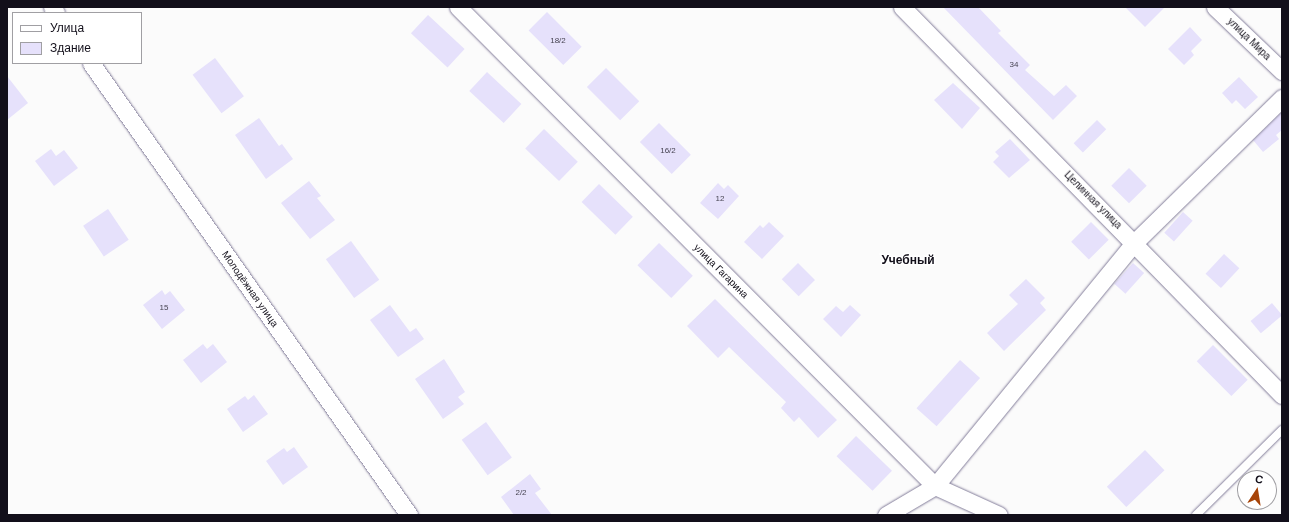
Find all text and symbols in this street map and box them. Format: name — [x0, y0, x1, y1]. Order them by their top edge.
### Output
legend — [12, 12, 142, 64]
street label: улица Мира — [1225, 15, 1273, 63]
text: Улица — [50, 21, 84, 35]
house number: 18/2 — [550, 36, 566, 46]
text: Здание — [50, 41, 91, 55]
house number: 34 — [1010, 60, 1018, 70]
house number: 16/2 — [660, 146, 676, 156]
street label: Целинная улица — [1062, 169, 1124, 231]
house number: 12 — [716, 194, 724, 204]
street label: улица Гагарина — [691, 241, 751, 301]
street label: Молодёжная улица — [219, 249, 281, 329]
district label: Учебный — [881, 254, 935, 268]
house number: 15 — [160, 303, 168, 313]
north arrow — [1237, 470, 1277, 510]
text: С — [1254, 473, 1264, 486]
house number: 2/2 — [515, 488, 527, 498]

